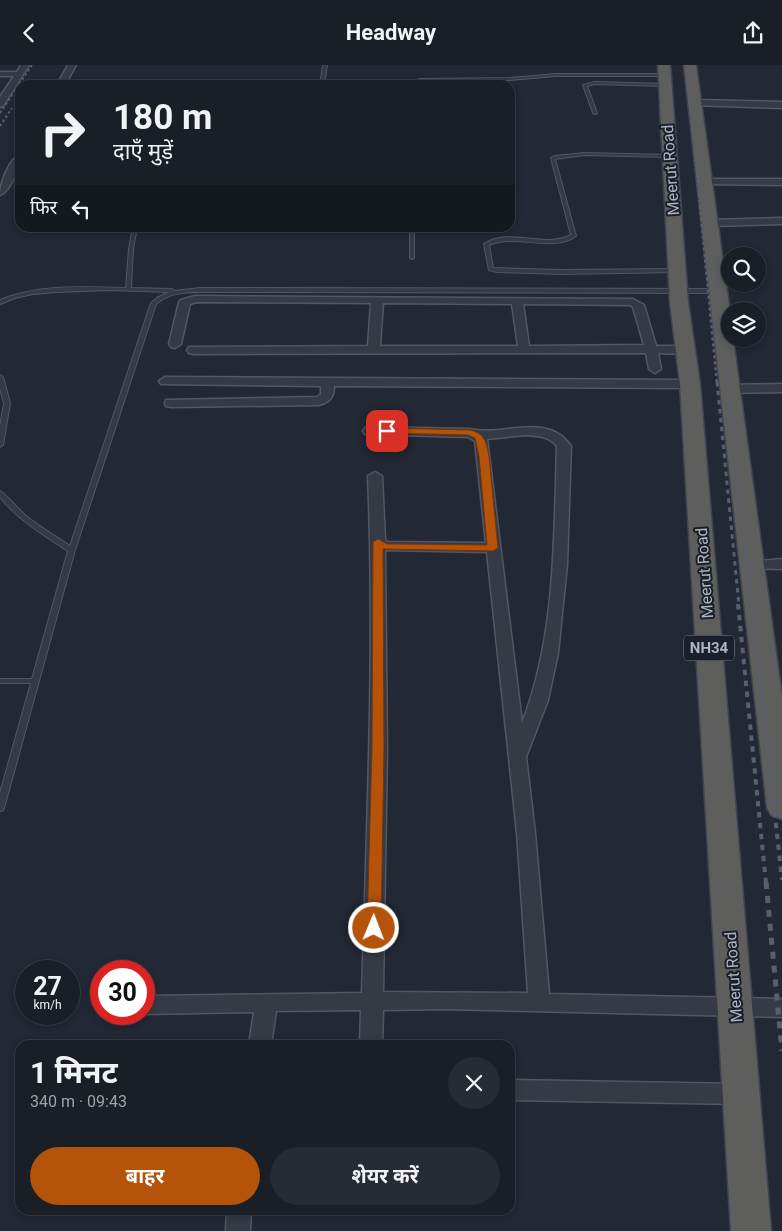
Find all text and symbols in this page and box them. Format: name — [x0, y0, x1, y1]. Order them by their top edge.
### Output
icon: back — [15, 19, 43, 47]
icon: share — [739, 19, 767, 47]
text: Headway — [346, 20, 436, 45]
text: 180 m — [113, 97, 212, 138]
icon: right — [30, 100, 95, 165]
street label: Meerut Road — [658, 124, 683, 216]
text: दाएँ मुड़ें — [113, 139, 173, 164]
icon: left — [67, 195, 95, 223]
text: फिर — [30, 196, 57, 219]
map controls — [721, 247, 766, 347]
button: search — [721, 247, 766, 292]
button: layers — [721, 302, 766, 347]
pin — [366, 410, 408, 452]
icon: arrive — [373, 417, 401, 445]
street label: Meerut Road — [692, 527, 717, 619]
road number: NH34 — [684, 635, 734, 661]
position arrow — [347, 901, 399, 953]
street label: Meerut Road — [721, 931, 746, 1023]
speed limit sign: 30 — [90, 960, 155, 1025]
text: 27 — [33, 972, 62, 1001]
text: km/h — [33, 998, 62, 1012]
text: 1 मिनट — [30, 1055, 118, 1090]
button: close — [448, 1057, 500, 1109]
text: 340 m · 09:43 — [30, 1092, 127, 1111]
button: बाहर — [30, 1147, 260, 1205]
button: शेयर करें — [270, 1147, 500, 1205]

